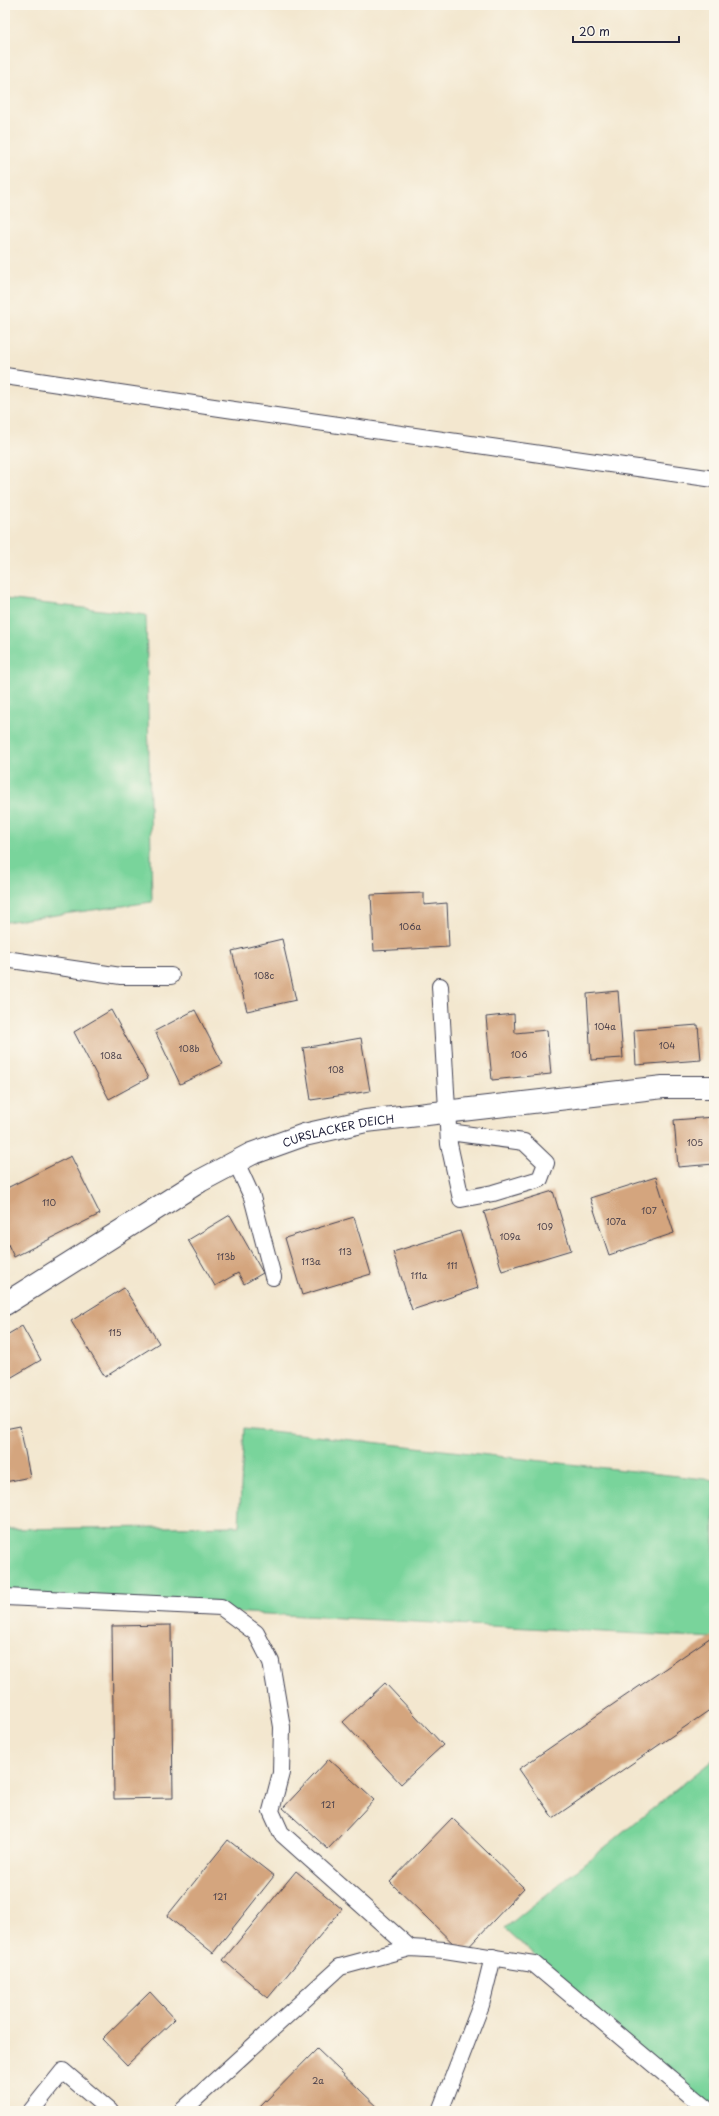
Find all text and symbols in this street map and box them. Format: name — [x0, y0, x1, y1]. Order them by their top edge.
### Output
scale bar — [573, 18, 679, 44]
text: 20 m — [579, 22, 610, 40]
house number: 106a — [399, 919, 421, 933]
house number: 108c — [254, 968, 275, 982]
house number: 104a — [594, 1019, 616, 1033]
house number: 104 — [659, 1038, 675, 1052]
house number: 108b — [178, 1041, 200, 1055]
house number: 106 — [511, 1047, 527, 1061]
house number: 108a — [100, 1048, 122, 1062]
house number: 108 — [328, 1062, 344, 1076]
street label: CURSLACKER DEICH — [280, 1109, 395, 1151]
house number: 105 — [687, 1135, 703, 1149]
house number: 110 — [42, 1195, 56, 1209]
house number: 107 — [641, 1203, 657, 1217]
house number: 107a — [606, 1214, 626, 1228]
house number: 109 — [537, 1219, 553, 1233]
house number: 109a — [499, 1229, 521, 1243]
house number: 113 — [338, 1244, 352, 1258]
house number: 113b — [217, 1249, 235, 1263]
house number: 113a — [301, 1254, 321, 1268]
house number: 111 — [447, 1258, 457, 1272]
house number: 111a — [411, 1268, 428, 1282]
house number: 115 — [108, 1325, 122, 1339]
house number: 121 — [321, 1797, 335, 1811]
house number: 121 — [213, 1889, 227, 1903]
house number: 2a — [312, 2073, 324, 2087]

